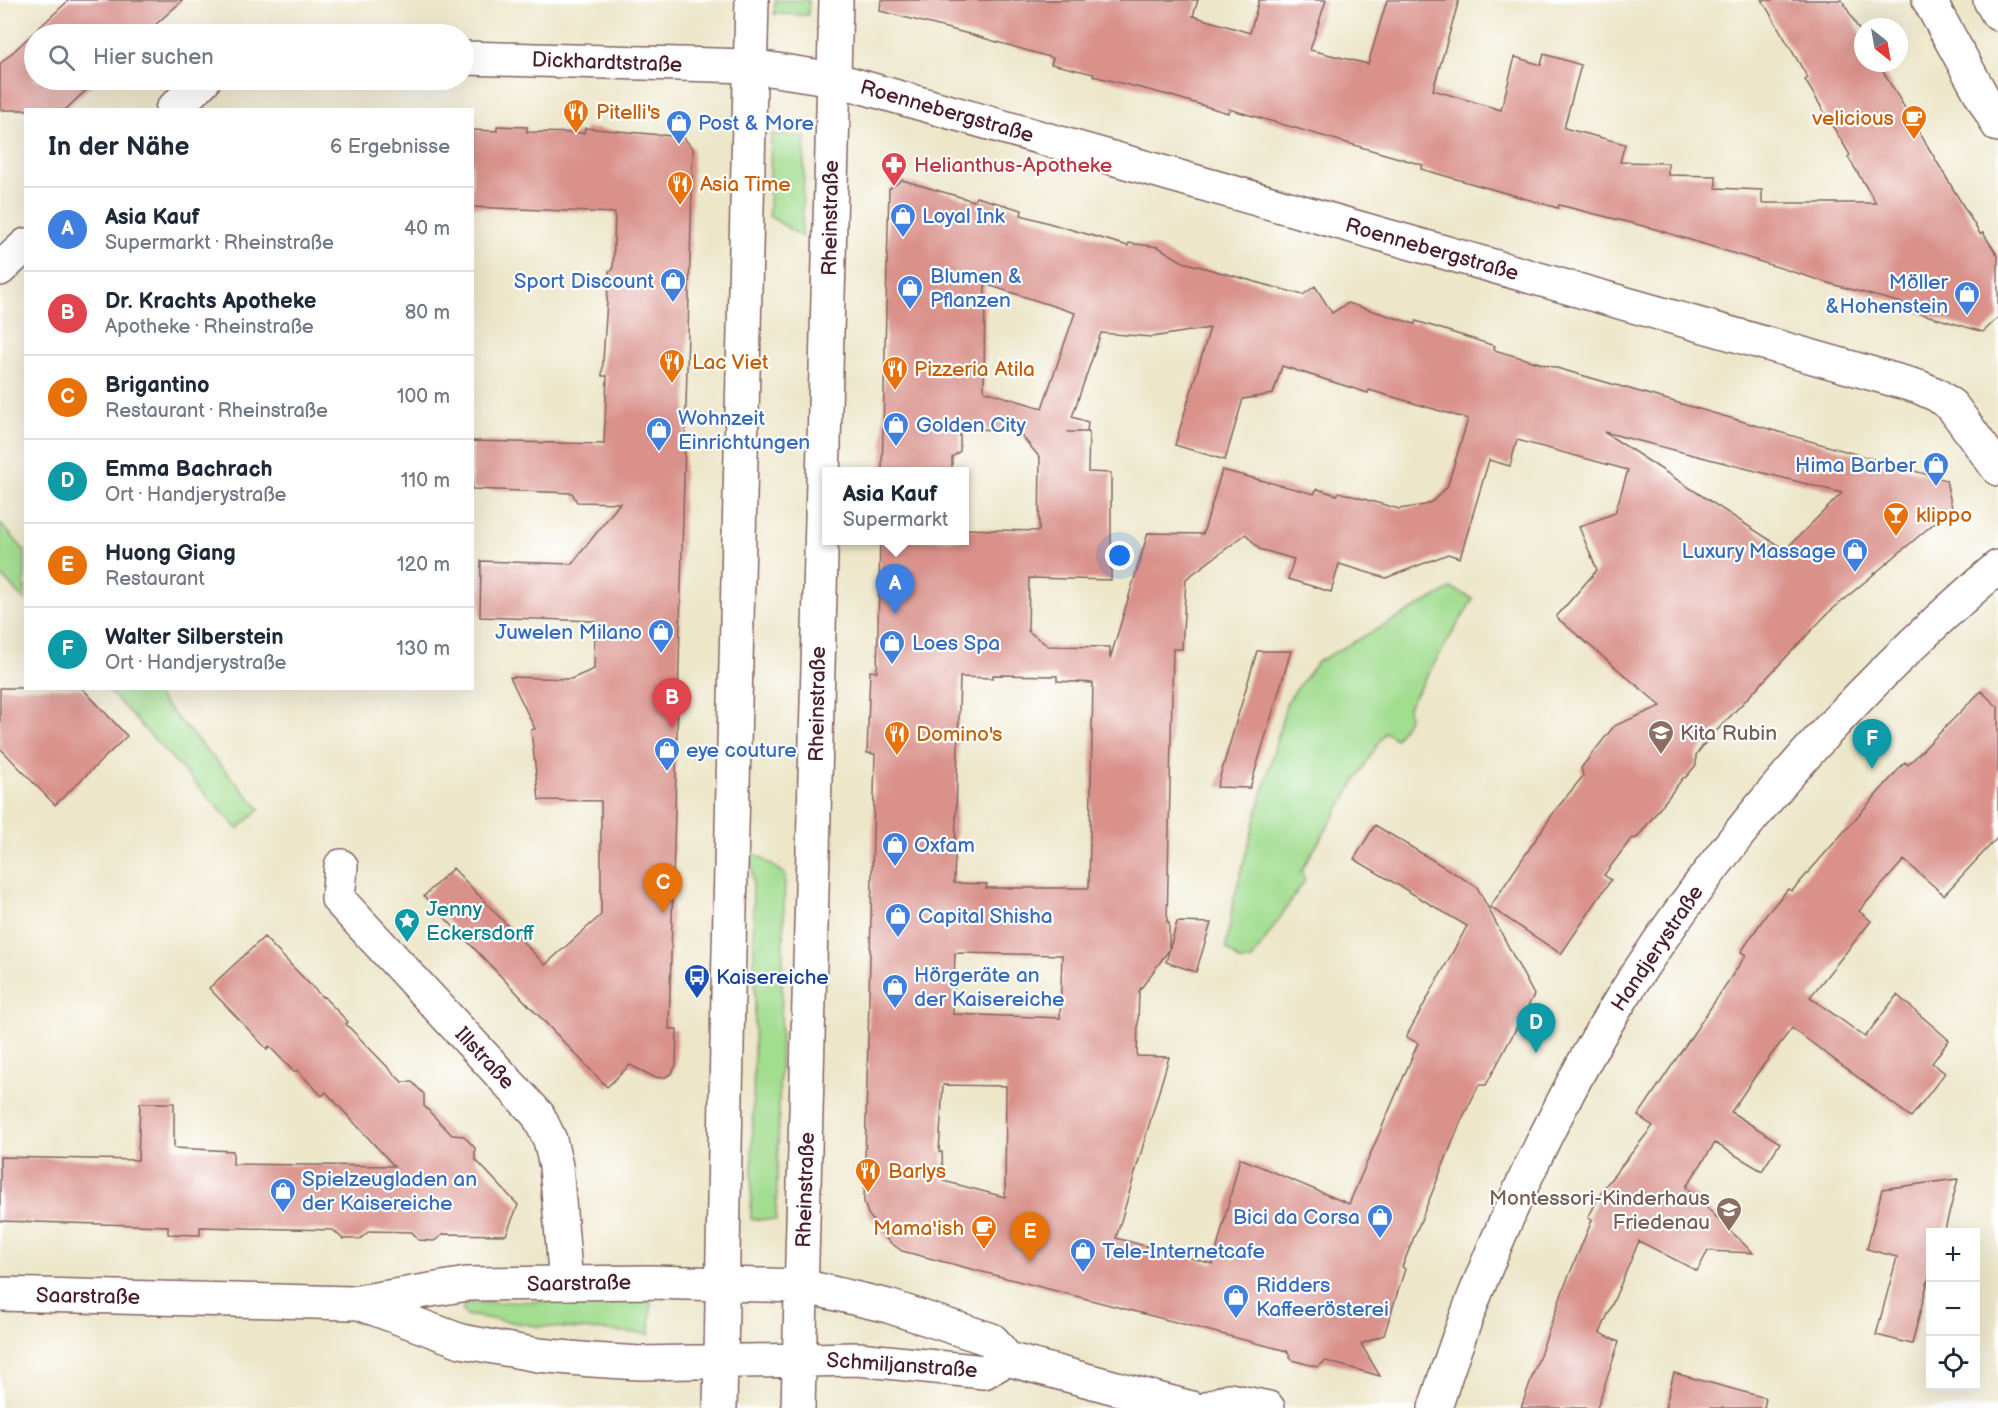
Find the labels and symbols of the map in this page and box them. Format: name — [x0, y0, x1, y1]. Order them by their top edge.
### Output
north arrow — [1854, 18, 1908, 72]
street label: Dickhardtstraße — [531, 47, 683, 78]
street label: Roennebergstraße — [857, 75, 1036, 148]
restaurant icon: Pitelli's — [561, 97, 591, 135]
place label: Pitelli's — [596, 100, 660, 125]
cafe icon: velicious — [1899, 103, 1929, 141]
place label: velicious — [1811, 106, 1894, 131]
shop icon: Post & More — [664, 108, 694, 146]
place label: Post & More — [698, 111, 814, 136]
pharmacy icon: Helianthus-Apotheke — [879, 150, 909, 188]
place label: Helianthus-Apotheke — [914, 153, 1112, 178]
street label: Rheinstraße — [817, 160, 844, 276]
restaurant icon: Asia Time — [665, 169, 695, 207]
place label: Asia Time — [700, 172, 791, 197]
shop icon: Loyal Ink — [888, 201, 918, 239]
place label: Loyal Ink — [922, 204, 1006, 229]
street label: Roennebergstraße — [1342, 213, 1521, 286]
place label: Blumen & Pflanzen — [930, 264, 1022, 313]
shop icon: Sport Discount — [658, 266, 688, 304]
place label: Sport Discount — [514, 269, 655, 294]
place label: Möller &Hohenstein — [1825, 270, 1948, 319]
shop icon: Blumen & Pflanzen — [895, 273, 925, 311]
shop icon: Möller &Hohenstein — [1952, 279, 1982, 317]
restaurant icon: Lac Viet — [657, 347, 687, 385]
place label: Lac Viet — [692, 350, 769, 375]
restaurant icon: Pizzeria Atila — [880, 354, 910, 392]
place label: Pizzeria Atila — [914, 357, 1035, 382]
place label: Wohnzeit Einrichtungen — [678, 406, 810, 455]
shop icon: Golden City — [881, 410, 911, 448]
place label: Golden City — [916, 413, 1027, 438]
shop icon: Wohnzeit Einrichtungen — [644, 415, 674, 453]
shop icon: Hima Barber — [1921, 450, 1951, 488]
place label: Hima Barber — [1795, 453, 1916, 478]
bar icon: klippo — [1881, 500, 1911, 538]
place label: klippo — [1916, 503, 1972, 528]
shop icon: Luxury Massage — [1840, 536, 1870, 574]
place label: Luxury Massage — [1682, 539, 1836, 564]
your location — [1105, 541, 1134, 570]
pin: A — [876, 564, 914, 614]
shop icon: Juwelen Milano — [646, 617, 676, 655]
place label: Juwelen Milano — [495, 620, 642, 645]
shop icon: Loes Spa — [877, 628, 907, 666]
place label: Loes Spa — [912, 631, 1000, 656]
street label: Rheinstraße — [804, 646, 831, 762]
pin: B — [652, 678, 692, 728]
school or university icon: Kita Rubin — [1646, 718, 1676, 756]
restaurant icon: Domino's — [882, 719, 912, 757]
pin: F — [1852, 720, 1892, 769]
place label: Kita Rubin — [1680, 721, 1777, 746]
place label: Domino's — [916, 722, 1002, 747]
shop icon: eye couture — [652, 735, 682, 773]
place label: eye couture — [686, 738, 797, 763]
shop icon: Oxfam — [880, 830, 910, 868]
place label: Oxfam — [914, 833, 975, 858]
pin: C — [644, 864, 682, 913]
street label: Handjerystraße — [1606, 881, 1709, 1016]
place label: Jenny Eckersdorff — [426, 897, 535, 946]
shop icon: Capital Shisha — [883, 901, 913, 939]
place label: Capital Shisha — [918, 904, 1053, 929]
place icon: Jenny Eckersdorff — [392, 906, 422, 944]
bus stop icon: Kaisereiche — [682, 962, 712, 1000]
place label: Hörgeräte an der Kaisereiche — [914, 963, 1064, 1012]
place label: Kaisereiche — [716, 965, 829, 990]
shop icon: Hörgeräte an der Kaisereiche — [880, 972, 910, 1010]
pin: D — [1516, 1004, 1556, 1053]
street label: Illstraße — [450, 1022, 520, 1095]
street label: Rheinstraße — [791, 1132, 820, 1248]
restaurant icon: Barlys — [853, 1156, 883, 1194]
place label: Barlys — [888, 1159, 946, 1184]
place label: Spielzeugladen an der Kaisereiche — [302, 1167, 477, 1216]
shop icon: Spielzeugladen an der Kaisereiche — [268, 1176, 298, 1214]
place label: Montessori-Kinderhaus Friedenau — [1489, 1186, 1710, 1235]
school or university icon: Montessori-Kinderhaus Friedenau — [1714, 1195, 1744, 1233]
shop icon: Bici da Corsa — [1365, 1202, 1395, 1240]
place label: Bici da Corsa — [1233, 1205, 1360, 1230]
pin: E — [1010, 1212, 1050, 1262]
cafe icon: Mama'ish — [969, 1213, 999, 1251]
place label: Mama'ish — [873, 1216, 964, 1241]
shop icon: Tele-Internetcafe — [1068, 1236, 1098, 1274]
place label: Tele-Internetcafe — [1102, 1239, 1265, 1264]
street label: Saarstraße — [527, 1270, 631, 1297]
place label: Ridders Kaffeerösterei — [1256, 1273, 1389, 1322]
shop icon: Ridders Kaffeerösterei — [1221, 1282, 1251, 1320]
street label: Saarstraße — [36, 1283, 140, 1310]
street label: Schmiljanstraße — [826, 1348, 978, 1383]

